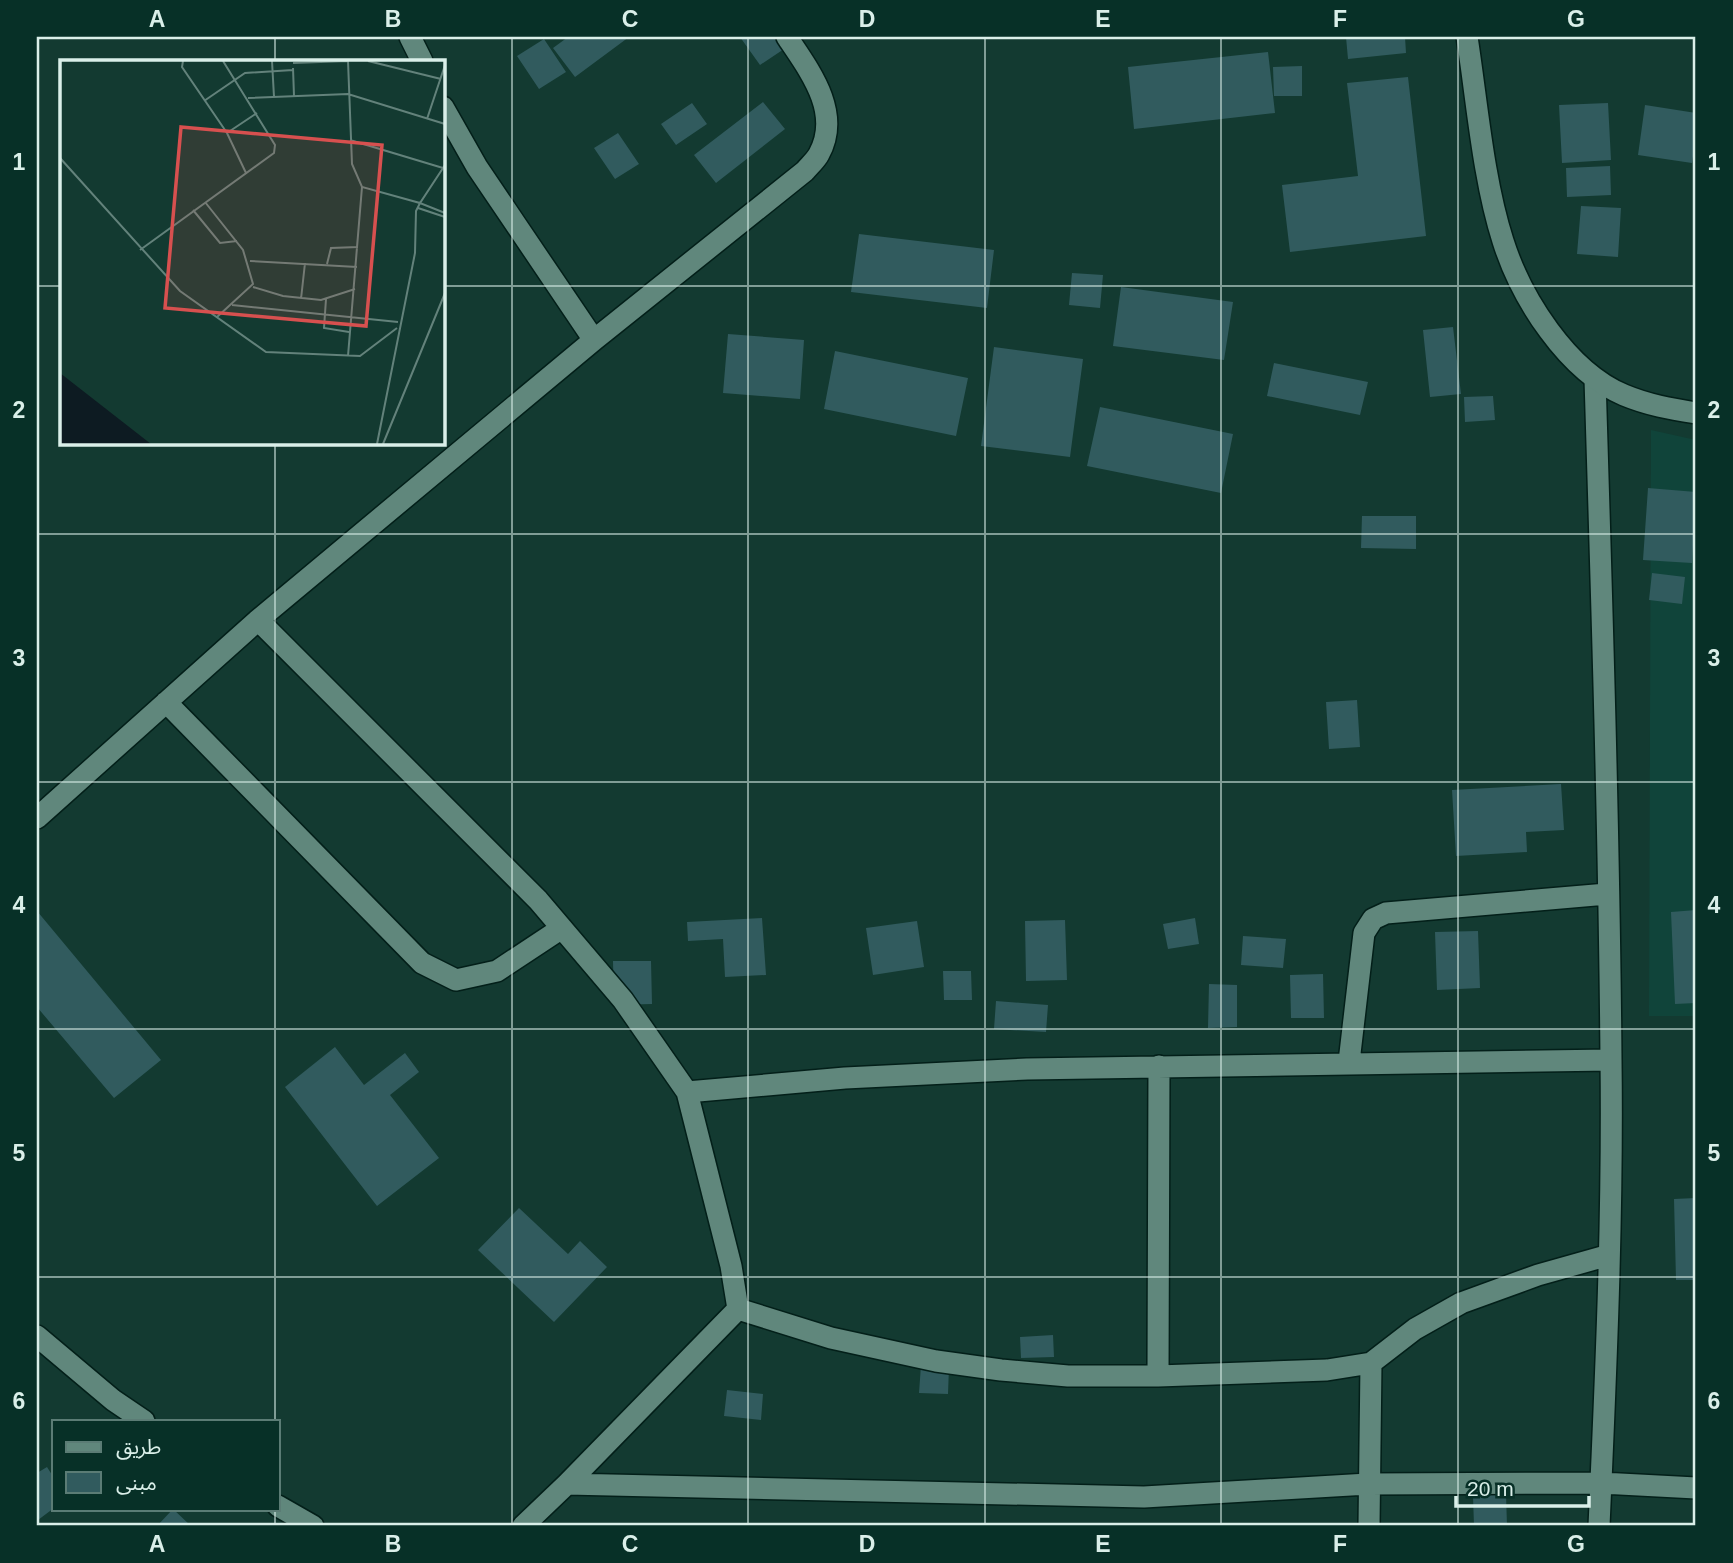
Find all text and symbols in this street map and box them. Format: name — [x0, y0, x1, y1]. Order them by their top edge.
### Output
text: A — [149, 6, 165, 32]
text: B — [385, 6, 401, 32]
text: C — [622, 6, 638, 32]
text: D — [859, 6, 875, 32]
text: E — [1095, 6, 1111, 32]
text: F — [1333, 6, 1347, 32]
text: G — [1567, 6, 1585, 32]
inset map — [60, 60, 444, 444]
text: 1 — [13, 149, 26, 175]
text: 1 — [1708, 149, 1721, 175]
text: 2 — [13, 397, 25, 423]
text: 2 — [1708, 397, 1720, 423]
text: 3 — [13, 645, 25, 671]
text: 3 — [1708, 645, 1720, 671]
text: 4 — [13, 892, 26, 918]
text: 4 — [1708, 892, 1721, 918]
text: 5 — [13, 1140, 26, 1166]
text: 5 — [1708, 1140, 1721, 1166]
text: 6 — [13, 1388, 25, 1414]
text: 6 — [1708, 1388, 1720, 1414]
legend — [52, 1420, 280, 1510]
text: طريق — [116, 1435, 161, 1460]
scale bar — [1456, 1465, 1590, 1509]
text: مبنى — [116, 1471, 157, 1495]
text: 20 m — [1467, 1477, 1514, 1500]
text: A — [149, 1531, 165, 1557]
text: B — [385, 1531, 401, 1557]
text: C — [622, 1531, 638, 1557]
text: D — [859, 1531, 875, 1557]
text: E — [1095, 1531, 1111, 1557]
text: F — [1333, 1531, 1347, 1557]
text: G — [1567, 1531, 1585, 1557]

